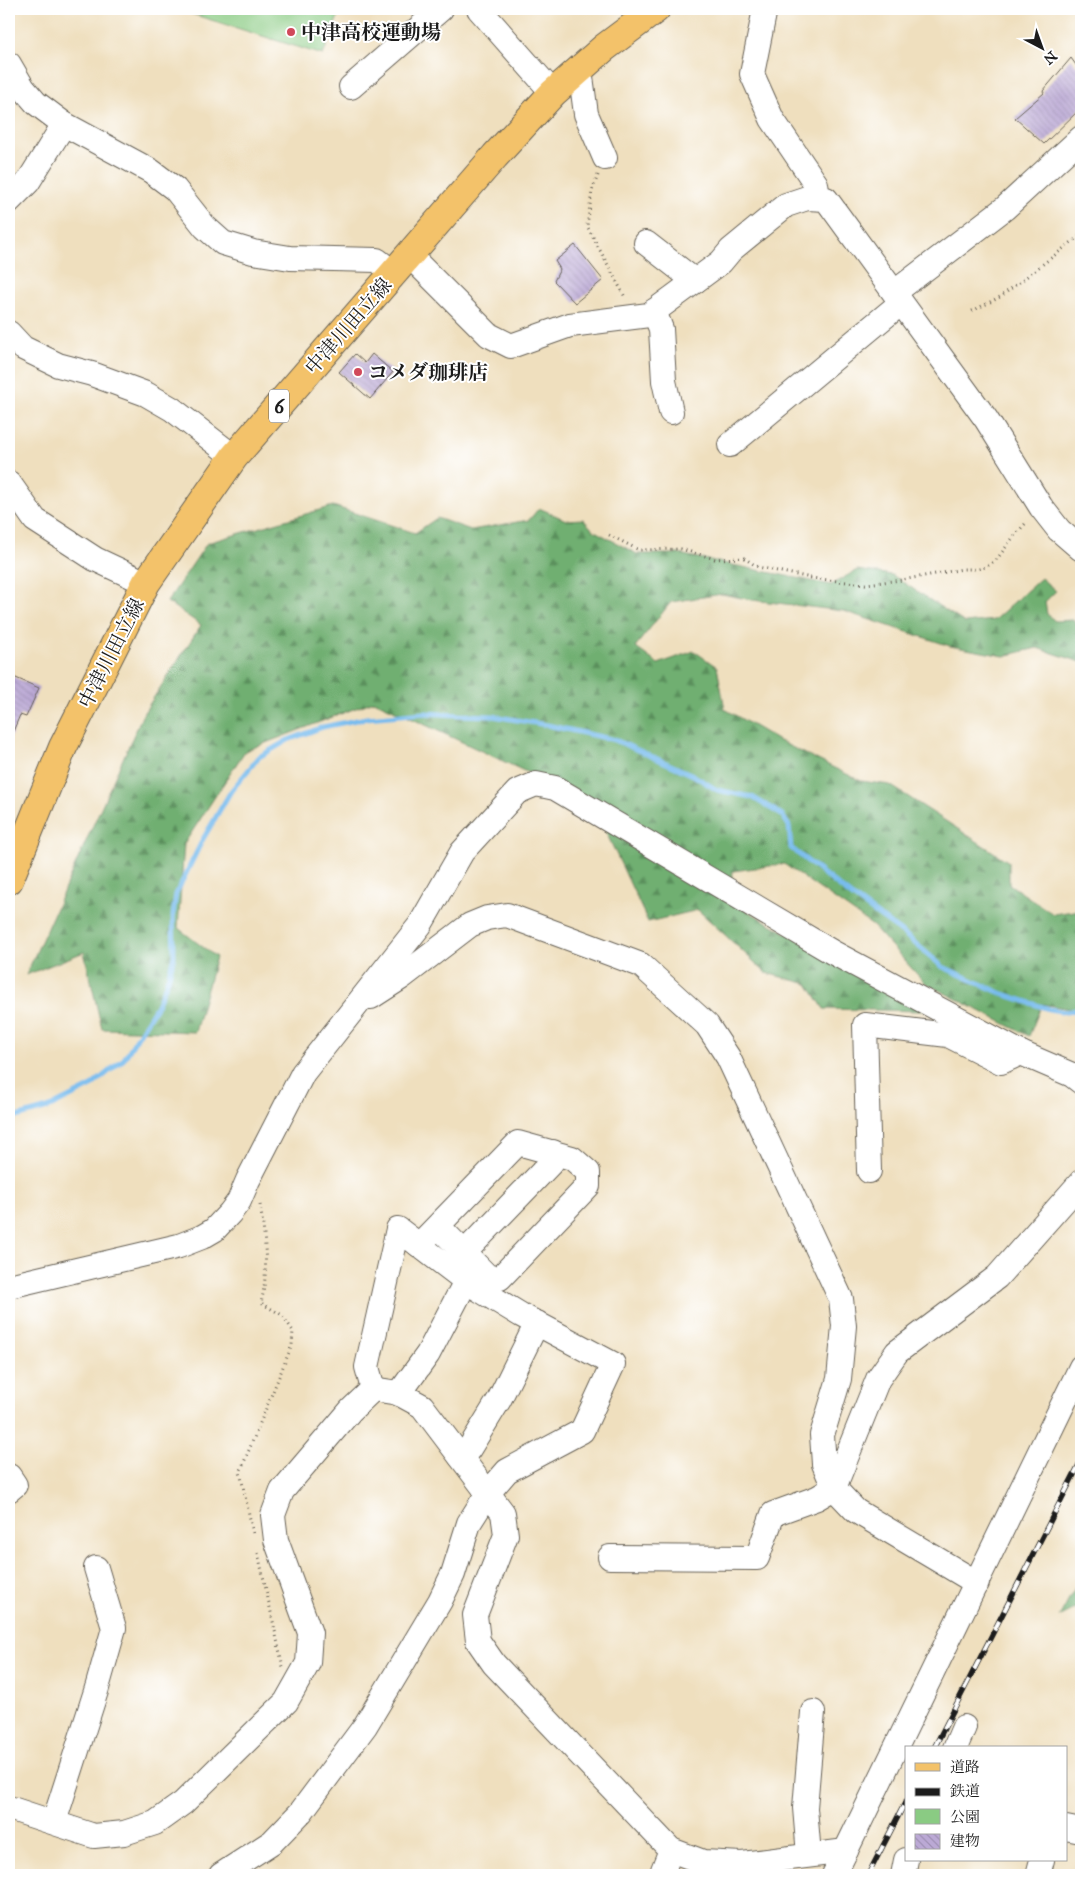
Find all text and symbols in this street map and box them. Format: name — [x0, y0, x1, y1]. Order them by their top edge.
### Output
place label: 中津高校運動場 — [301, 20, 441, 44]
north arrow — [1018, 22, 1068, 72]
marker: 中津高校運動場 — [285, 26, 297, 38]
text: N — [1040, 47, 1060, 68]
street label: 中津川田立線 — [300, 273, 396, 379]
place label: コメダ珈琲店 — [368, 360, 488, 384]
marker: コメダ珈琲店 — [352, 366, 364, 378]
road number: 6 — [269, 390, 289, 422]
street label: 中津川田立線 — [73, 594, 149, 712]
legend — [905, 1746, 1068, 1862]
text: 道路 — [950, 1758, 980, 1776]
text: 鉄道 — [950, 1782, 980, 1800]
text: 公園 — [950, 1808, 980, 1826]
text: 建物 — [950, 1832, 980, 1850]

